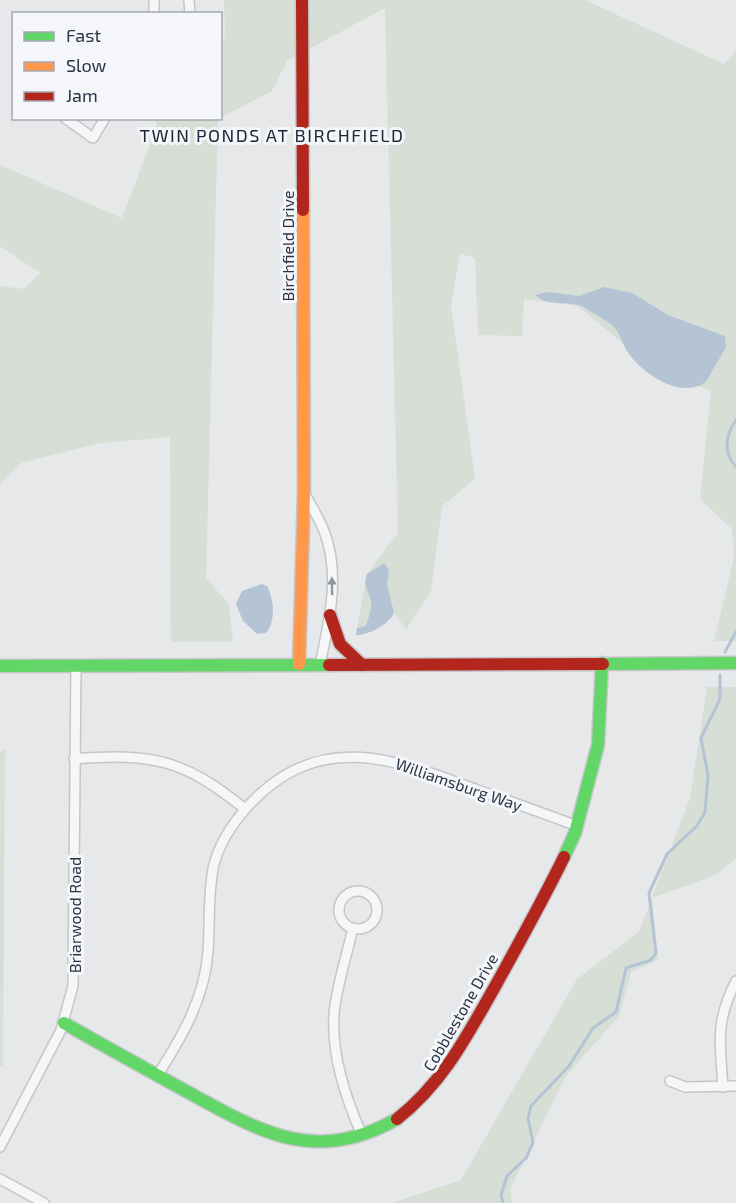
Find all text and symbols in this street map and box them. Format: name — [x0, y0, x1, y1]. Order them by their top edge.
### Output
legend — [12, 12, 222, 120]
text: Fast — [66, 24, 101, 46]
text: Slow — [66, 54, 107, 76]
text: Jam — [66, 84, 98, 106]
district label: TWIN PONDS AT BIRCHFIELD — [139, 124, 405, 146]
street label: Birchfield Drive — [278, 191, 297, 301]
one-way arrow — [327, 577, 337, 596]
street label: Williamsburg Way — [393, 753, 525, 815]
street label: Briarwood Road — [65, 857, 84, 973]
street label: Cobblestone Drive — [419, 950, 501, 1074]

